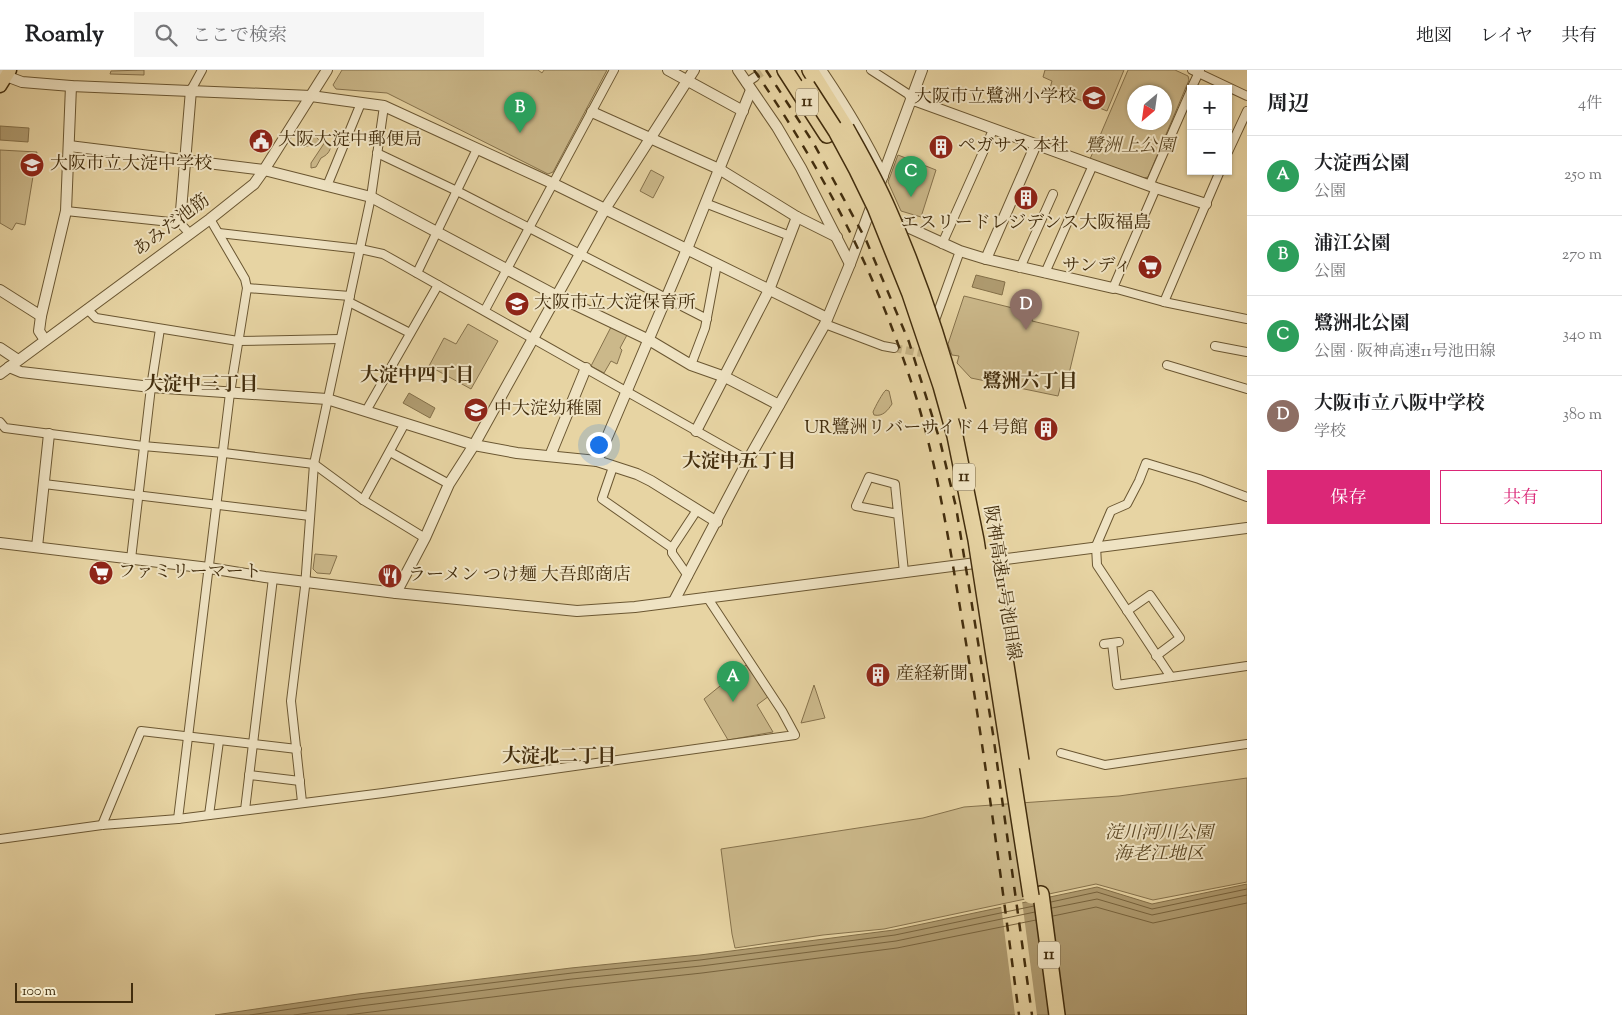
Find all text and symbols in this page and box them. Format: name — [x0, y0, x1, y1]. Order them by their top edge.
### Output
search box — [134, 12, 484, 57]
text: Roamly — [25, 18, 104, 52]
icon: search — [152, 21, 180, 49]
text: ここで検索 — [192, 23, 287, 50]
text: 地図 — [1416, 24, 1452, 50]
text: レイヤ — [1480, 24, 1533, 50]
text: 共有 — [1561, 24, 1597, 50]
place label: 大阪市立鷺洲小学校 — [914, 85, 1076, 111]
school or university icon: 大阪市立鷺洲小学校 — [1081, 85, 1107, 111]
north arrow — [1127, 85, 1172, 130]
map controls — [1187, 85, 1232, 175]
button: + — [1187, 85, 1232, 130]
road number: 11 — [796, 88, 818, 116]
text: 周辺 — [1267, 90, 1309, 120]
pin: B — [504, 92, 536, 133]
text: 4件 — [1578, 93, 1602, 116]
public building icon: 大阪大淀中郵便局 — [248, 128, 274, 154]
place label: 大阪大淀中郵便局 — [278, 128, 422, 154]
button: − — [1187, 130, 1232, 175]
building icon: ペガサス 本社 — [928, 134, 954, 160]
place label: ペガサス 本社 — [958, 134, 1069, 160]
park label: 鷺洲上公園 — [1085, 134, 1178, 160]
text: 大淀西公園 — [1314, 151, 1409, 178]
school or university icon: 大阪市立大淀中学校 — [19, 152, 45, 178]
place label: 大阪市立大淀中学校 — [50, 152, 212, 178]
pin: C — [895, 156, 927, 197]
text: A — [1277, 164, 1290, 187]
text: 250 m — [1564, 164, 1602, 187]
text: 公園 — [1314, 181, 1346, 204]
building icon: エスリードレジデンス大阪福島 — [1013, 185, 1039, 211]
street label: あみだ池筋 — [128, 189, 216, 263]
place label: エスリードレジデンス大阪福島 — [901, 211, 1151, 237]
text: 浦江公園 — [1314, 231, 1390, 258]
text: B — [1278, 244, 1288, 267]
text: 270 m — [1562, 244, 1602, 267]
place label: サンディ — [1062, 254, 1132, 280]
supermarket icon: サンディ — [1137, 254, 1163, 280]
text: 公園 — [1314, 261, 1346, 284]
pin: D — [1010, 289, 1042, 330]
school or university icon: 大阪市立大淀保育所 — [504, 291, 530, 317]
place label: 大阪市立大淀保育所 — [534, 291, 696, 317]
text: 鷺洲北公園 — [1314, 311, 1409, 338]
text: C — [1277, 324, 1289, 347]
text: 340 m — [1563, 324, 1602, 347]
text: 公園 · 阪神高速11号池田線 — [1314, 341, 1496, 364]
district label: 大淀中四丁目 — [360, 363, 474, 390]
district label: 鷺洲六丁目 — [982, 369, 1078, 396]
district label: 大淀中三丁目 — [144, 372, 258, 399]
text: 大阪市立八阪中学校 — [1314, 391, 1485, 418]
school or university icon: 中大淀幼稚園 — [463, 397, 489, 423]
place label: 中大淀幼稚園 — [494, 397, 602, 423]
text: D — [1277, 404, 1289, 427]
text: 380 m — [1562, 404, 1602, 427]
place label: UR鷺洲リバーサイド４号館 — [804, 416, 1028, 442]
building icon: UR鷺洲リバーサイド４号館 — [1033, 416, 1059, 442]
text: 学校 — [1314, 421, 1346, 444]
your location — [586, 432, 612, 458]
district label: 大淀中五丁目 — [682, 449, 796, 476]
road number: 11 — [953, 464, 975, 491]
button: 保存 — [1267, 470, 1430, 524]
button: 共有 — [1440, 470, 1602, 524]
street label: 阪神高速11号池田線 — [976, 504, 1026, 662]
supermarket icon: ファミリーマート — [88, 560, 114, 586]
place label: ファミリーマート — [118, 560, 262, 586]
restaurant icon: ラーメン つけ麺 大吾郎商店 — [377, 563, 403, 589]
place label: ラーメン つけ麺 大吾郎商店 — [408, 563, 631, 589]
pin: A — [717, 661, 749, 702]
building icon: 産経新聞 — [865, 662, 891, 688]
place label: 産経新聞 — [896, 662, 968, 688]
district label: 大淀北二丁目 — [502, 744, 616, 771]
park label: 淀川河川公園 海老江地区 — [1105, 821, 1216, 868]
road number: 11 — [1038, 942, 1060, 968]
scale bar — [15, 980, 132, 1003]
text: 100 m — [22, 982, 56, 1002]

